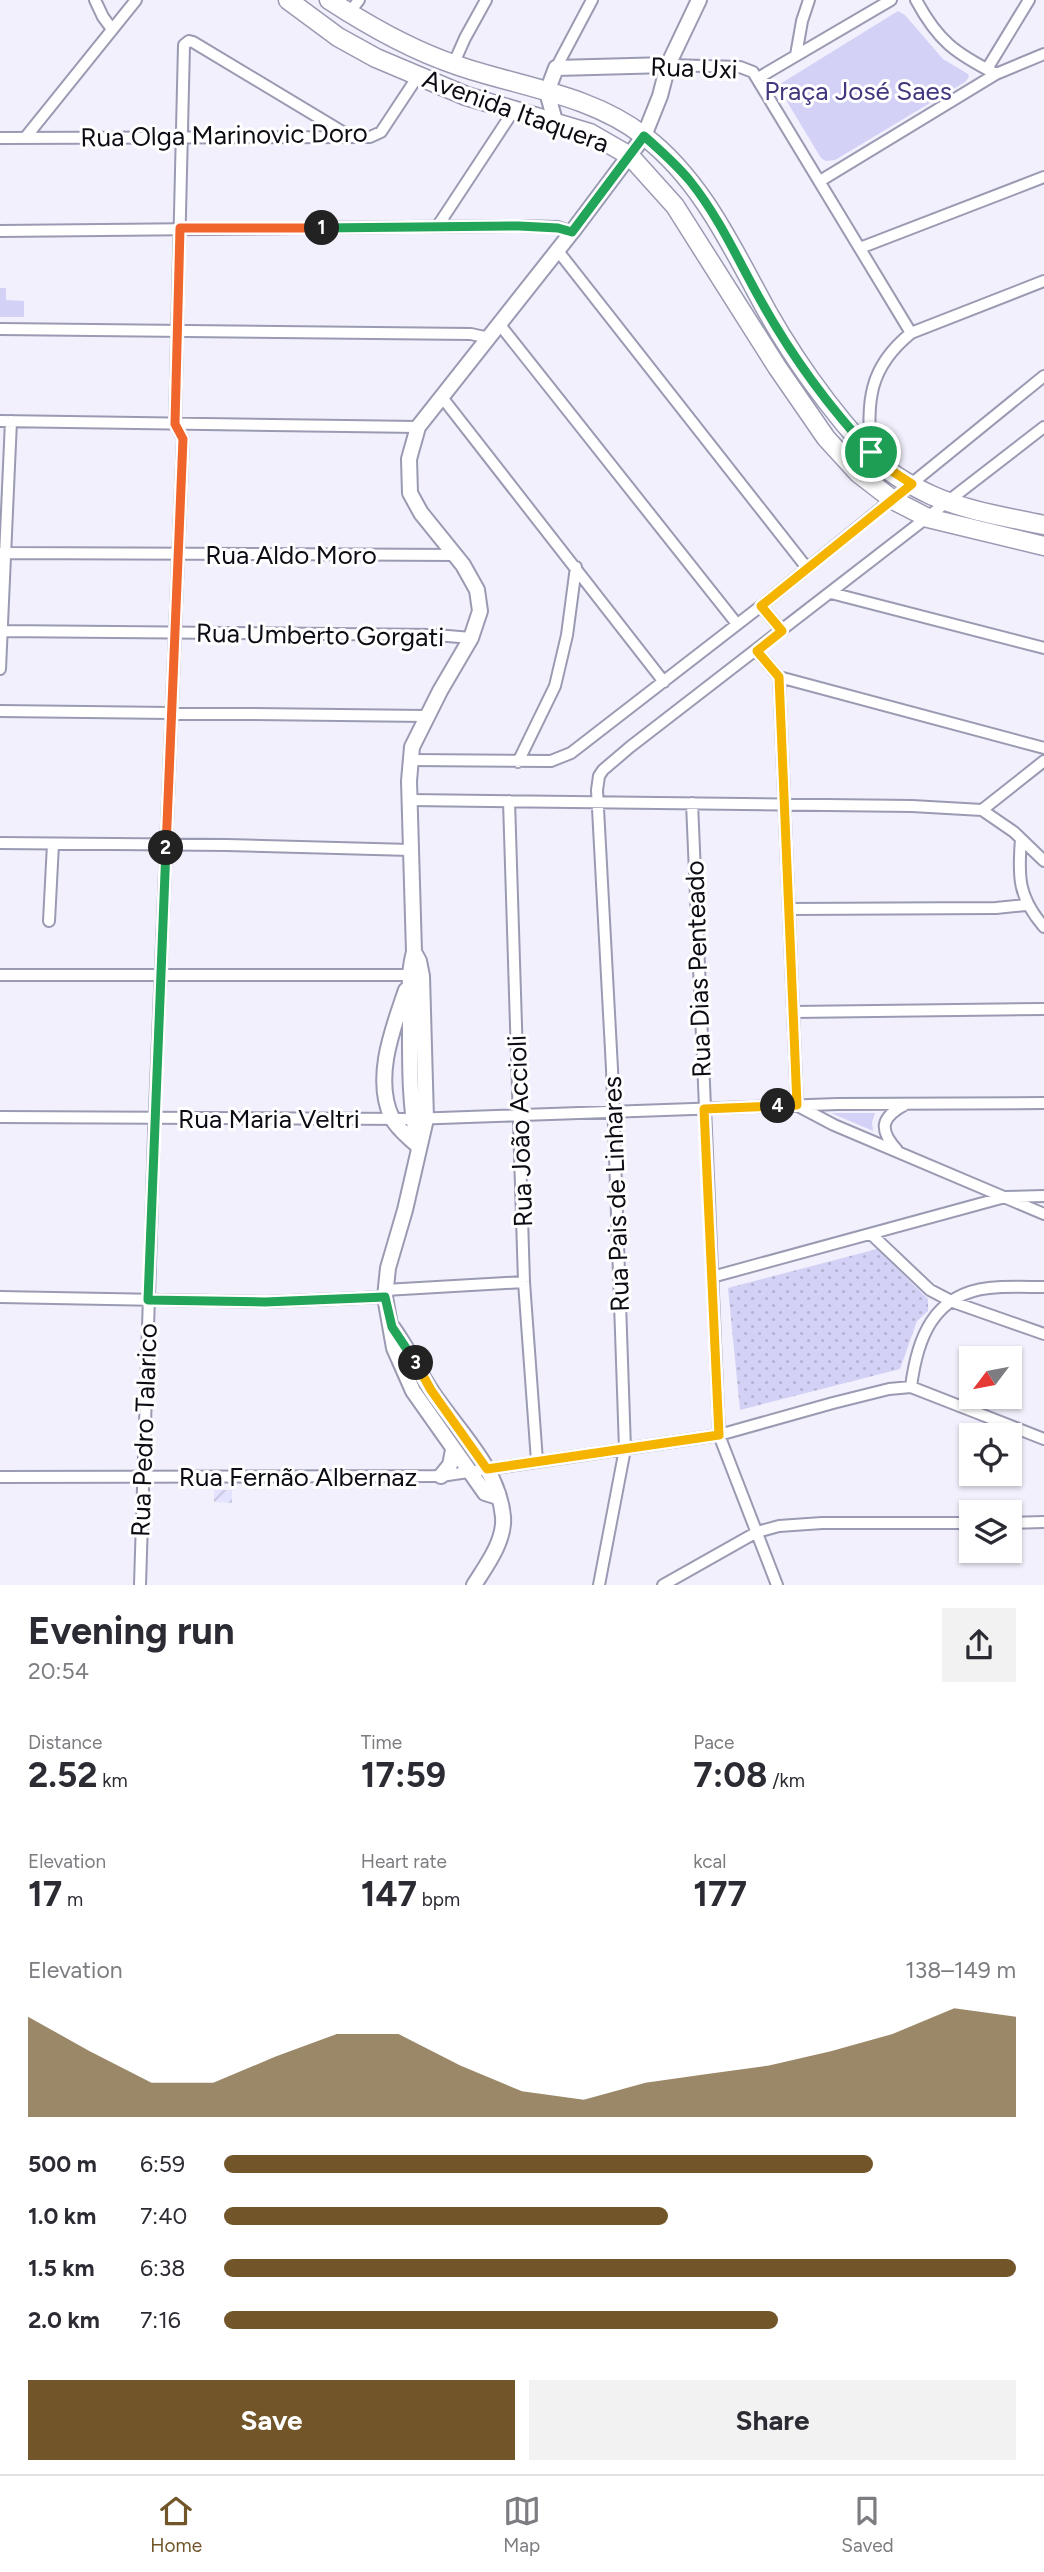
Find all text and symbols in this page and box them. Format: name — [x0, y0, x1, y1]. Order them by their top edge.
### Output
street label: Rua Uxi — [650, 50, 738, 86]
street label: Avenida Itaquera — [418, 62, 614, 160]
park label: Praça José Saes — [764, 75, 952, 107]
street label: Rua Olga Marinovic Doro — [80, 116, 368, 154]
pin: 1 — [304, 210, 340, 246]
text: 1 — [317, 216, 326, 239]
pin — [841, 422, 901, 482]
icon: arrive — [852, 433, 890, 471]
street label: Rua Aldo Moro — [205, 539, 377, 571]
street label: Rua Umberto Gorgati — [195, 617, 445, 653]
pin: 2 — [148, 830, 184, 866]
text: 2 — [160, 836, 171, 859]
street label: Rua Dias Penteado — [678, 860, 718, 1078]
street label: Rua João Accioli — [501, 1034, 539, 1228]
street label: Rua Pais de Linhares — [596, 1076, 636, 1312]
pin: 4 — [760, 1088, 796, 1124]
text: 4 — [771, 1094, 784, 1117]
street label: Rua Maria Veltri — [178, 1103, 360, 1135]
street label: Rua Pedro Talarico — [124, 1323, 164, 1537]
pin: 3 — [398, 1346, 434, 1380]
north arrow — [959, 1346, 1022, 1409]
map controls — [959, 1346, 1022, 1563]
text: 3 — [410, 1351, 421, 1374]
button: locate — [959, 1423, 1022, 1486]
street label: Rua Fernão Albernaz — [179, 1461, 417, 1493]
button: layers — [959, 1500, 1022, 1563]
text: Evening run — [28, 1608, 235, 1654]
button: share — [942, 1608, 1016, 1682]
text: 20:54 — [28, 1657, 89, 1685]
text: Distance — [28, 1731, 102, 1754]
text: Time — [361, 1731, 402, 1754]
text: Pace — [693, 1731, 734, 1754]
text: 2.52 — [28, 1754, 98, 1796]
text: 17:59 — [361, 1754, 446, 1796]
text: 7:08 — [693, 1754, 767, 1796]
text: km — [98, 1769, 128, 1792]
text: /km — [767, 1769, 805, 1792]
text: Elevation — [28, 1850, 106, 1873]
text: Heart rate — [361, 1850, 447, 1873]
text: kcal — [693, 1850, 727, 1873]
text: 17 — [28, 1873, 62, 1915]
text: 147 — [361, 1873, 417, 1915]
text: 177 — [693, 1873, 747, 1915]
text: m — [62, 1888, 83, 1911]
text: bpm — [417, 1888, 460, 1911]
text: Elevation — [28, 1956, 123, 1984]
text: 138–149 m — [905, 1956, 1016, 1984]
text: 500 m — [28, 2150, 97, 2178]
text: 6:59 — [140, 2150, 185, 2178]
text: 1.0 km — [28, 2202, 96, 2230]
text: 7:40 — [140, 2202, 187, 2230]
text: 1.5 km — [28, 2254, 95, 2282]
text: 6:38 — [140, 2254, 185, 2282]
text: 2.0 km — [28, 2306, 100, 2334]
text: 7:16 — [140, 2306, 181, 2334]
button: Save — [28, 2380, 515, 2460]
button: Share — [529, 2380, 1016, 2460]
tab: Home — [150, 2492, 202, 2557]
tab: Map — [503, 2492, 541, 2557]
tab: Saved — [841, 2492, 894, 2557]

